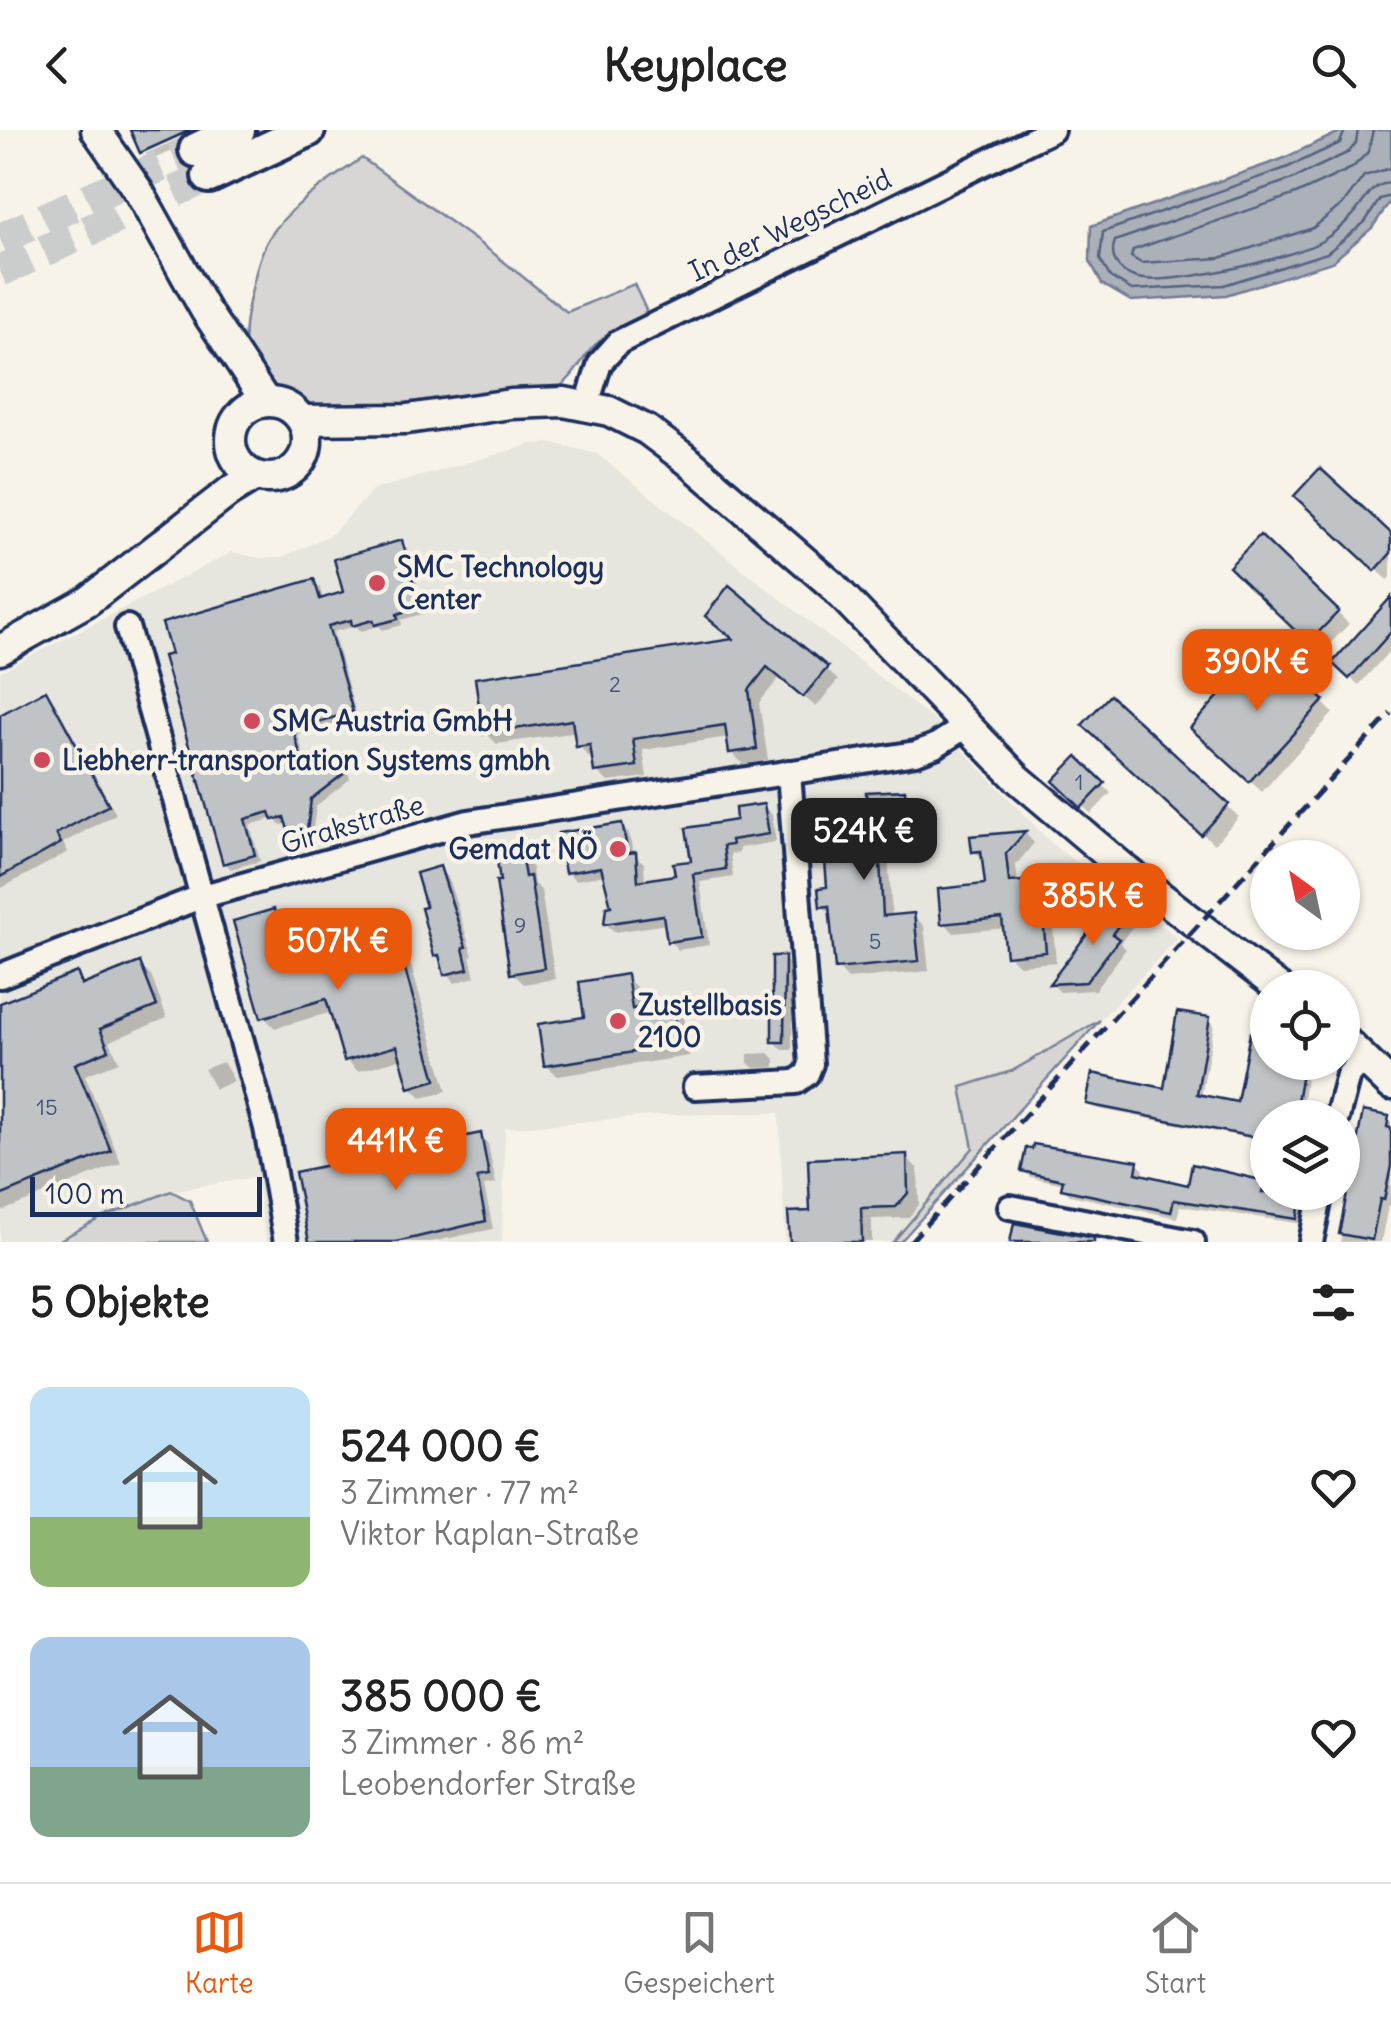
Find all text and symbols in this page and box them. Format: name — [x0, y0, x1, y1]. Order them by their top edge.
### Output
text: Keyplace — [603, 37, 788, 93]
icon: back — [30, 38, 85, 93]
icon: search — [1306, 38, 1361, 93]
street label: In der Wegscheid — [683, 160, 897, 290]
place label: SMC Technology Center — [397, 549, 604, 617]
marker: SMC Technology Center — [366, 572, 388, 594]
pin: 390K € — [1176, 629, 1338, 714]
text: 390K € — [1204, 641, 1310, 682]
house number: 2 — [609, 670, 621, 698]
place label: SMC Austria GmbH — [272, 703, 513, 739]
marker: SMC Austria GmbH — [241, 710, 263, 732]
place label: Liebherr-transportation Systems gmbh — [62, 742, 550, 778]
marker: Liebherr-transportation Systems gmbh — [31, 749, 53, 771]
house number: 1 — [1075, 768, 1083, 796]
street label: Girakstraße — [276, 786, 428, 862]
pin: 524K € — [783, 798, 945, 883]
text: 524K € — [813, 810, 915, 851]
place label: Gemdat NÖ — [449, 830, 598, 867]
marker: Gemdat NÖ — [607, 838, 629, 860]
north arrow — [1250, 840, 1360, 950]
map controls — [1250, 840, 1360, 1210]
pin: 385K € — [1012, 863, 1174, 948]
text: 385K € — [1042, 875, 1144, 916]
pin: 507K € — [257, 908, 419, 993]
house number: 9 — [514, 911, 526, 939]
text: 507K € — [287, 920, 389, 961]
house number: 5 — [869, 927, 881, 955]
button: locate — [1250, 970, 1360, 1080]
place label: Zustellbasis 2100 — [638, 987, 783, 1055]
marker: Zustellbasis 2100 — [607, 1010, 629, 1032]
house number: 15 — [36, 1093, 58, 1121]
button: layers — [1250, 1100, 1360, 1210]
pin: 441K € — [315, 1108, 477, 1193]
text: 441K € — [347, 1120, 445, 1161]
scale bar — [30, 1172, 262, 1216]
text: 100 m — [45, 1176, 124, 1212]
icon: filters — [1306, 1275, 1361, 1330]
text: 5 Objekte — [30, 1276, 210, 1328]
text: 524 000 € — [340, 1420, 541, 1472]
icon: home — [110, 1427, 230, 1547]
icon: heart — [1306, 1460, 1361, 1515]
text: 3 Zimmer · 77 m² — [340, 1472, 579, 1513]
text: Viktor Kaplan-Straße — [340, 1513, 639, 1554]
text: 385 000 € — [340, 1670, 542, 1722]
icon: home — [110, 1677, 230, 1797]
icon: heart — [1306, 1710, 1361, 1765]
text: 3 Zimmer · 86 m² — [340, 1722, 584, 1763]
text: Leobendorfer Straße — [340, 1763, 636, 1804]
tab: Karte — [185, 1905, 254, 2001]
tab: Gespeichert — [623, 1905, 775, 2001]
tab: Start — [1145, 1905, 1206, 2001]

